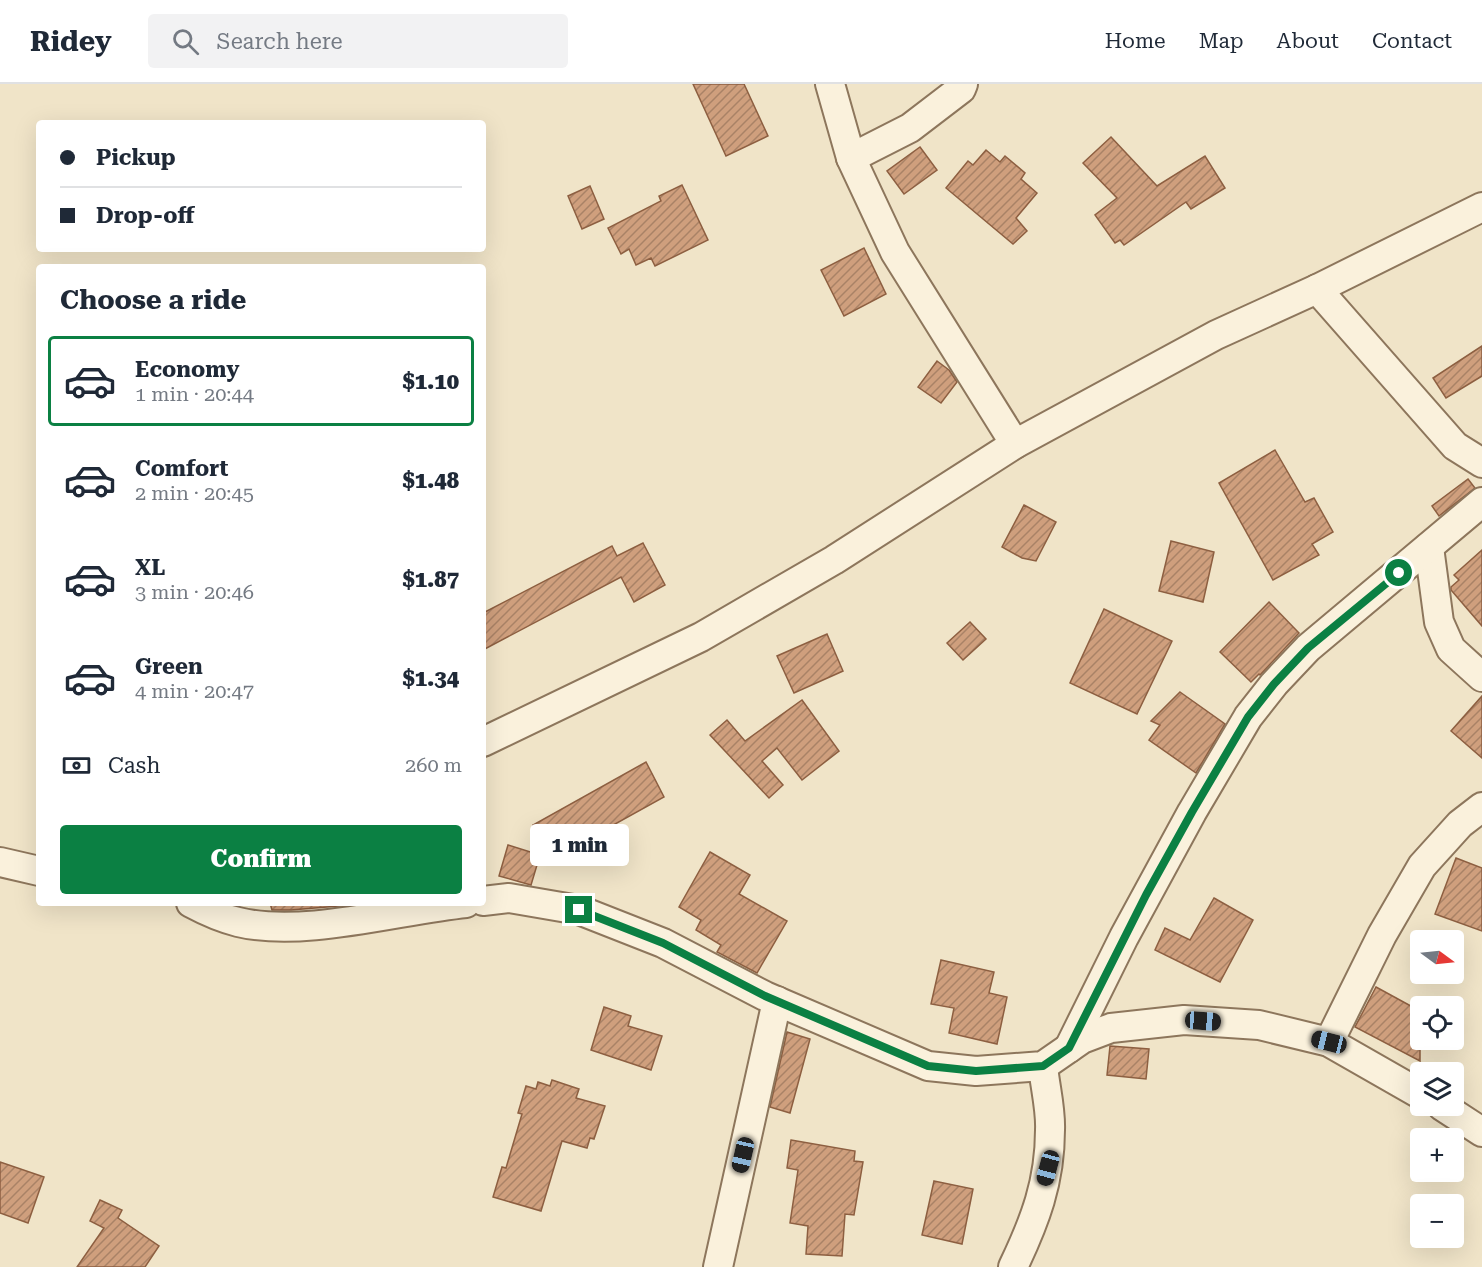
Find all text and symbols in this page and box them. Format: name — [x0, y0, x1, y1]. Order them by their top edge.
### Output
search box — [148, 14, 568, 68]
text: Ridey — [30, 25, 112, 58]
icon: search — [169, 25, 202, 58]
text: Search here — [217, 29, 343, 54]
text: Home — [1105, 29, 1166, 53]
text: Map — [1199, 29, 1244, 53]
text: About — [1277, 29, 1339, 53]
text: Contact — [1372, 29, 1452, 53]
text: Pickup — [96, 145, 176, 170]
text: Drop-off — [96, 203, 194, 228]
text: Choose a ride — [60, 284, 246, 316]
icon: car — [63, 354, 117, 408]
text: Economy — [135, 357, 239, 382]
text: $1.10 — [402, 369, 459, 394]
text: 1 min · 20:44 — [135, 382, 254, 406]
icon: car — [63, 453, 117, 507]
text: Comfort — [135, 456, 228, 481]
text: $1.48 — [402, 468, 459, 493]
text: 2 min · 20:45 — [135, 481, 254, 505]
icon: car — [63, 552, 117, 606]
text: XL — [135, 555, 165, 580]
route start — [1385, 559, 1412, 586]
text: $1.87 — [402, 567, 459, 592]
text: 3 min · 20:46 — [135, 580, 254, 604]
icon: car — [63, 651, 117, 705]
text: Green — [135, 654, 203, 679]
text: $1.34 — [402, 666, 459, 691]
text: 4 min · 20:47 — [135, 679, 254, 703]
icon: cash — [60, 749, 93, 782]
text: Cash — [108, 753, 160, 778]
text: 260 m — [405, 753, 462, 777]
callout: 1 min — [530, 823, 628, 865]
button: Confirm — [60, 825, 462, 894]
text: 1 min — [551, 833, 608, 857]
route end — [565, 896, 592, 923]
north arrow — [1410, 930, 1464, 984]
map controls — [1410, 930, 1464, 1248]
button: locate — [1410, 996, 1464, 1050]
car — [1184, 1011, 1222, 1031]
car — [1309, 1029, 1349, 1055]
button: layers — [1410, 1062, 1464, 1116]
button: + — [1410, 1128, 1464, 1182]
car — [730, 1135, 756, 1175]
car — [1035, 1148, 1061, 1188]
button: − — [1410, 1194, 1464, 1248]

